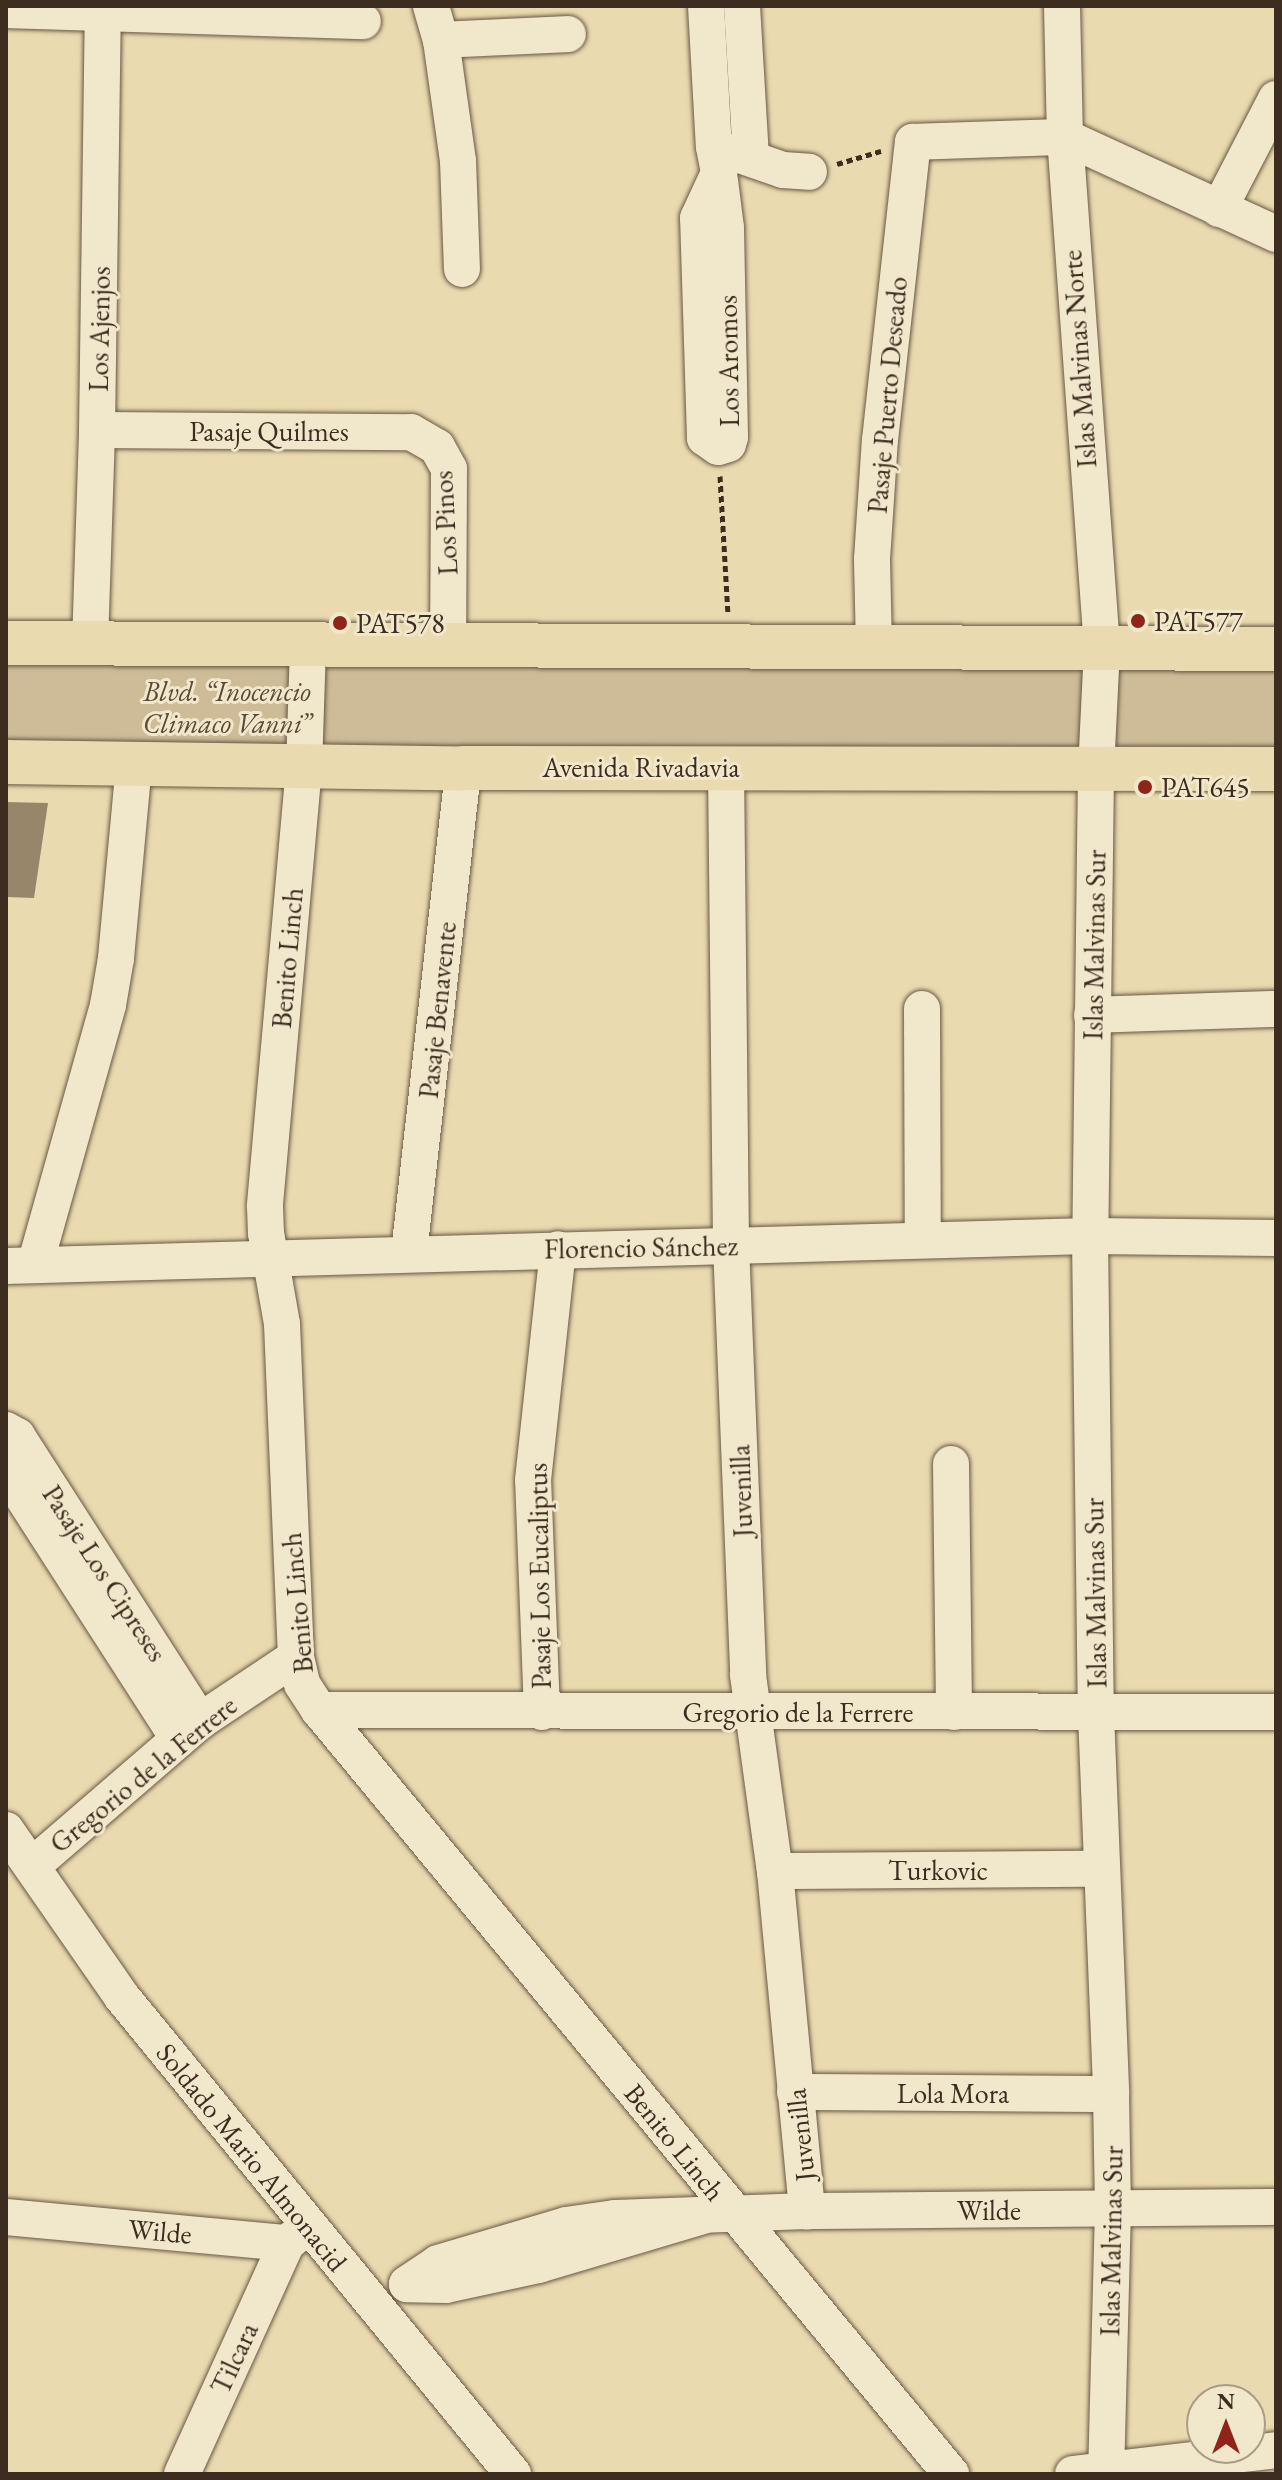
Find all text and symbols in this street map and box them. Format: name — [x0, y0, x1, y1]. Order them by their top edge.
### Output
street label: Islas Malvinas Norte — [1055, 249, 1103, 469]
street label: Los Ajenjos — [81, 266, 117, 392]
street label: Pasaje Puerto Deseado — [860, 275, 914, 515]
street label: Los Aromos — [710, 295, 746, 427]
street label: Pasaje Quilmes — [189, 414, 349, 448]
street label: Los Pinos — [425, 470, 465, 576]
place label: PAT577 — [1154, 604, 1243, 638]
place label: PAT578 — [356, 606, 445, 640]
marker: PAT577 — [1129, 612, 1147, 630]
marker: PAT578 — [331, 614, 349, 632]
park label: Blvd. “Inocencio Climaco Vanni” — [143, 674, 311, 740]
street label: Avenida Rivadavia — [542, 750, 740, 784]
place label: PAT645 — [1161, 770, 1250, 804]
marker: PAT645 — [1136, 778, 1154, 796]
street label: Islas Malvinas Sur — [1076, 849, 1112, 1041]
street label: Benito Linch — [264, 886, 310, 1030]
street label: Pasaje Benavente — [411, 920, 463, 1100]
street label: Florencio Sánchez — [544, 1229, 738, 1265]
street label: Juvenilla — [723, 1444, 759, 1538]
street label: Pasaje Los Eucaliptus — [520, 1463, 558, 1689]
street label: Pasaje Los Cipreses — [36, 1479, 174, 1667]
street label: Islas Malvinas Sur — [1077, 1497, 1113, 1689]
street label: Benito Linch — [274, 1531, 320, 1675]
street label: Gregorio de la Ferrere — [43, 1688, 243, 1860]
street label: Gregorio de la Ferrere — [683, 1695, 913, 1729]
street label: Turkovic — [888, 1853, 988, 1887]
street label: Soldado Mario Almonacid — [150, 2036, 354, 2278]
street label: Lola Mora — [897, 2076, 1009, 2110]
street label: Benito Linch — [618, 2077, 732, 2207]
street label: Juvenilla — [778, 2087, 822, 2183]
street label: Islas Malvinas Sur — [1093, 2145, 1129, 2337]
street label: Wilde — [957, 2193, 1021, 2227]
street label: Wilde — [127, 2211, 193, 2251]
street label: Tilcara — [203, 2317, 265, 2399]
north arrow — [1186, 2384, 1266, 2464]
text: N — [1217, 2387, 1235, 2416]

